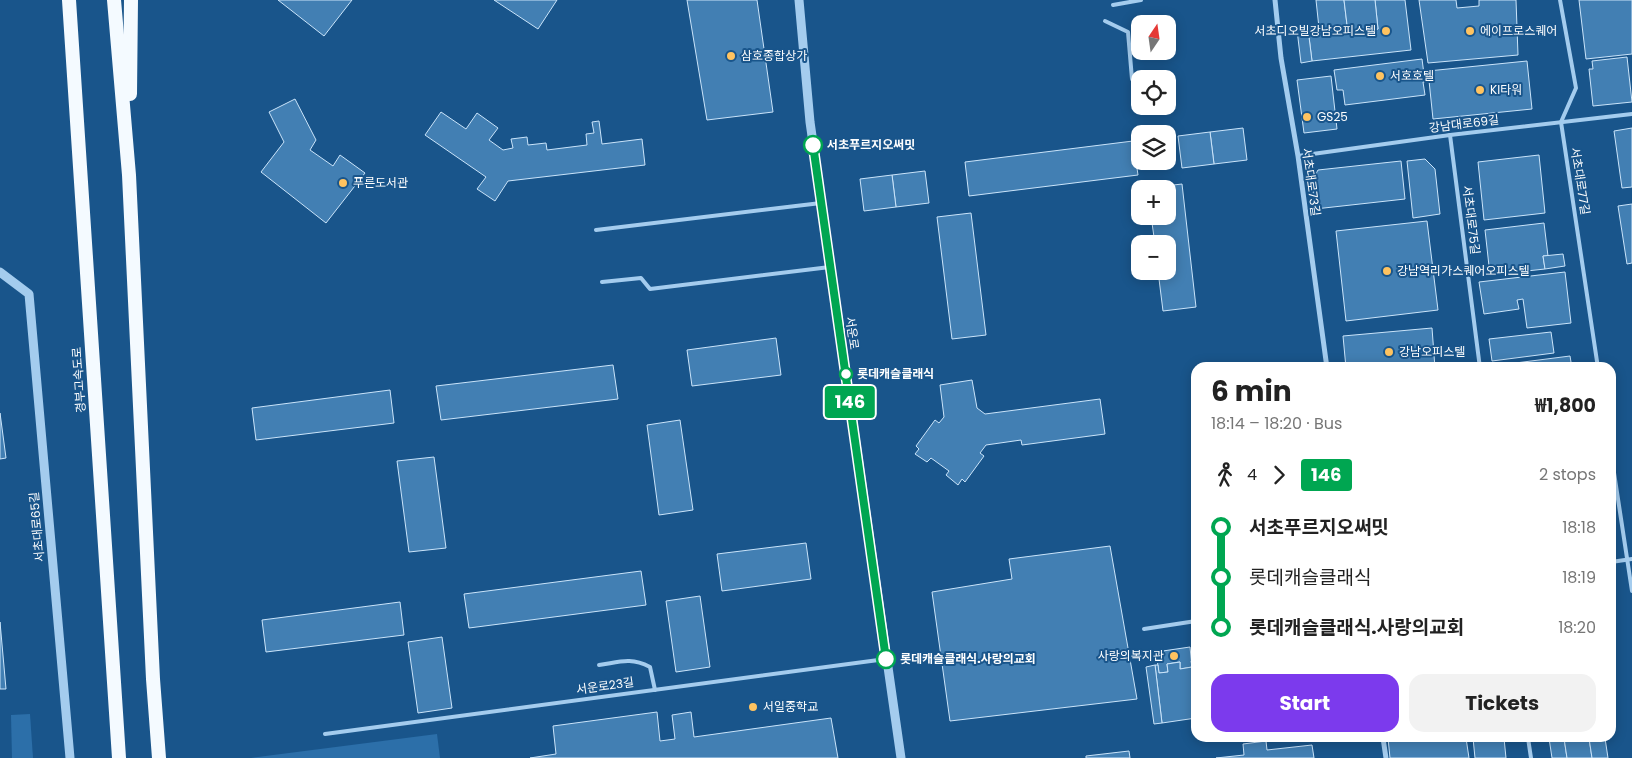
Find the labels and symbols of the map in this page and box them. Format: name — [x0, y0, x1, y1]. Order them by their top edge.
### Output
north arrow — [1131, 15, 1176, 60]
place label: 서초디오빌강남오피스텔 — [1255, 22, 1376, 39]
place label: 에이프로스퀘어 — [1480, 22, 1557, 39]
marker: 서초디오빌강남오피스텔 — [1380, 25, 1392, 37]
marker: 에이프로스퀘어 — [1464, 25, 1476, 37]
place label: 삼호종합상가 — [741, 47, 807, 64]
marker: 삼호종합상가 — [725, 50, 737, 62]
place label: 서호호텔 — [1390, 67, 1434, 84]
marker: 서호호텔 — [1374, 70, 1386, 82]
place label: KI타워 — [1490, 81, 1522, 98]
marker: KI타워 — [1474, 84, 1486, 96]
place label: GS25 — [1317, 108, 1348, 125]
marker: GS25 — [1301, 111, 1313, 123]
street label: 강남대로69길 — [1428, 111, 1500, 136]
marker: 서초푸르지오써밋 — [803, 135, 823, 155]
place label: 서초푸르지오써밋 — [827, 136, 915, 153]
street label: 서초대로77길 — [1567, 146, 1594, 216]
street label: 서초대로73길 — [1298, 147, 1325, 217]
place label: 푸른도서관 — [353, 174, 408, 191]
marker: 푸른도서관 — [337, 177, 349, 189]
street label: 서초대로75길 — [1459, 185, 1484, 255]
place label: 강남역리가스퀘어오피스텔 — [1397, 262, 1529, 279]
marker: 강남역리가스퀘어오피스텔 — [1381, 265, 1393, 277]
street label: 서운로 — [842, 315, 863, 351]
place label: 강남오피스텔 — [1399, 343, 1465, 360]
street label: 경부고속도로 — [68, 346, 89, 414]
marker: 강남오피스텔 — [1383, 346, 1395, 358]
place label: 롯데캐슬클래식 — [857, 365, 934, 382]
marker: 롯데캐슬클래식 — [839, 367, 853, 381]
line badge: 146 — [821, 386, 879, 418]
street label: 서초대로65길 — [25, 491, 48, 563]
place label: 사랑의복지관 — [1098, 647, 1164, 664]
marker: 롯데캐슬클래식.사랑의교회 — [876, 649, 896, 669]
place label: 롯데캐슬클래식.사랑의교회 — [900, 650, 1036, 667]
marker: 사랑의복지관 — [1168, 650, 1180, 662]
street label: 서운로23길 — [575, 673, 635, 698]
place label: 서일중학교 — [763, 698, 818, 715]
marker: 서일중학교 — [747, 701, 759, 713]

